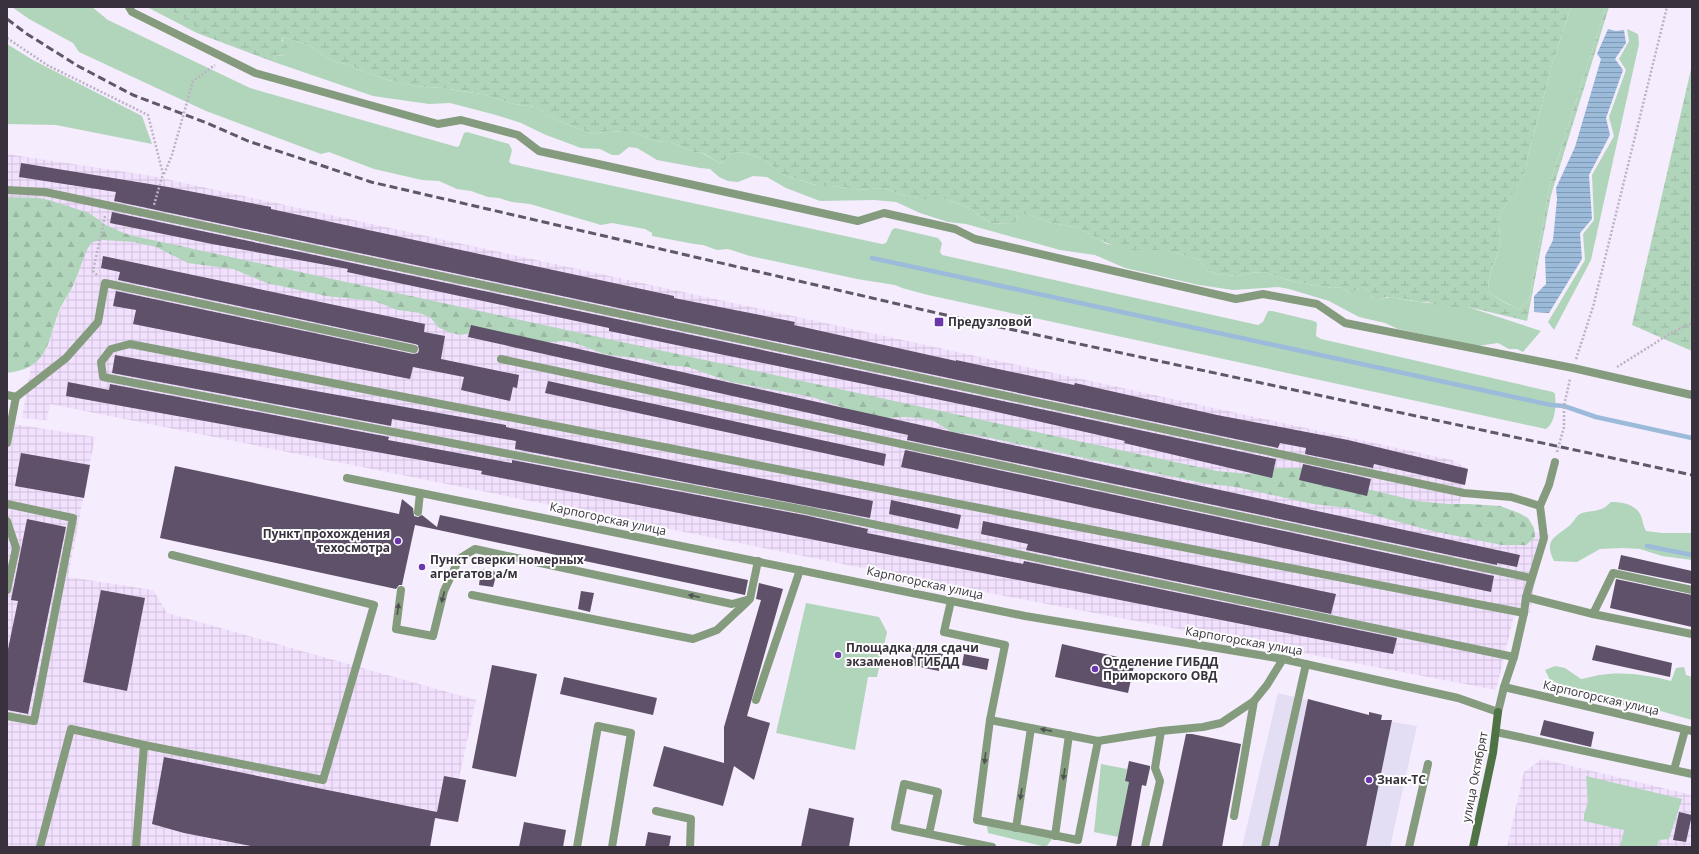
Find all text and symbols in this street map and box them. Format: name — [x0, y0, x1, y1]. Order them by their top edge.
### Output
place label: Предузловой — [948, 313, 1032, 330]
marker: Предузловой — [933, 316, 945, 328]
street label: Карпогорская улица — [548, 498, 668, 539]
place label: Пункт прохождения техосмотра — [263, 525, 390, 556]
marker: Пункт прохождения техосмотра — [393, 536, 403, 546]
place label: Пункт сверки номерных агрегатов а/м — [430, 551, 584, 582]
marker: Пункт сверки номерных агрегатов а/м — [417, 562, 427, 572]
street label: Карпогорская улица — [865, 562, 985, 603]
one-way arrow — [439, 591, 445, 603]
one-way arrow — [688, 592, 700, 598]
one-way arrow — [395, 603, 401, 615]
street label: Карпогорская улица — [1184, 622, 1304, 659]
place label: Площадка для сдачи экзаменов ГИБДД — [846, 639, 979, 670]
marker: Площадка для сдачи экзаменов ГИБДД — [833, 650, 843, 660]
place label: Отделение ГИБДД Приморского ОВД — [1103, 653, 1218, 684]
marker: Отделение ГИБДД Приморского ОВД — [1090, 664, 1100, 674]
street label: Карпогорская улица — [1541, 676, 1661, 719]
one-way arrow — [1040, 727, 1052, 733]
street label: улица Октябрят — [1457, 730, 1492, 824]
one-way arrow — [982, 752, 988, 764]
one-way arrow — [1061, 768, 1067, 780]
place label: Знак-ТС — [1377, 771, 1426, 788]
marker: Знак-ТС — [1364, 775, 1374, 785]
one-way arrow — [1018, 788, 1024, 800]

